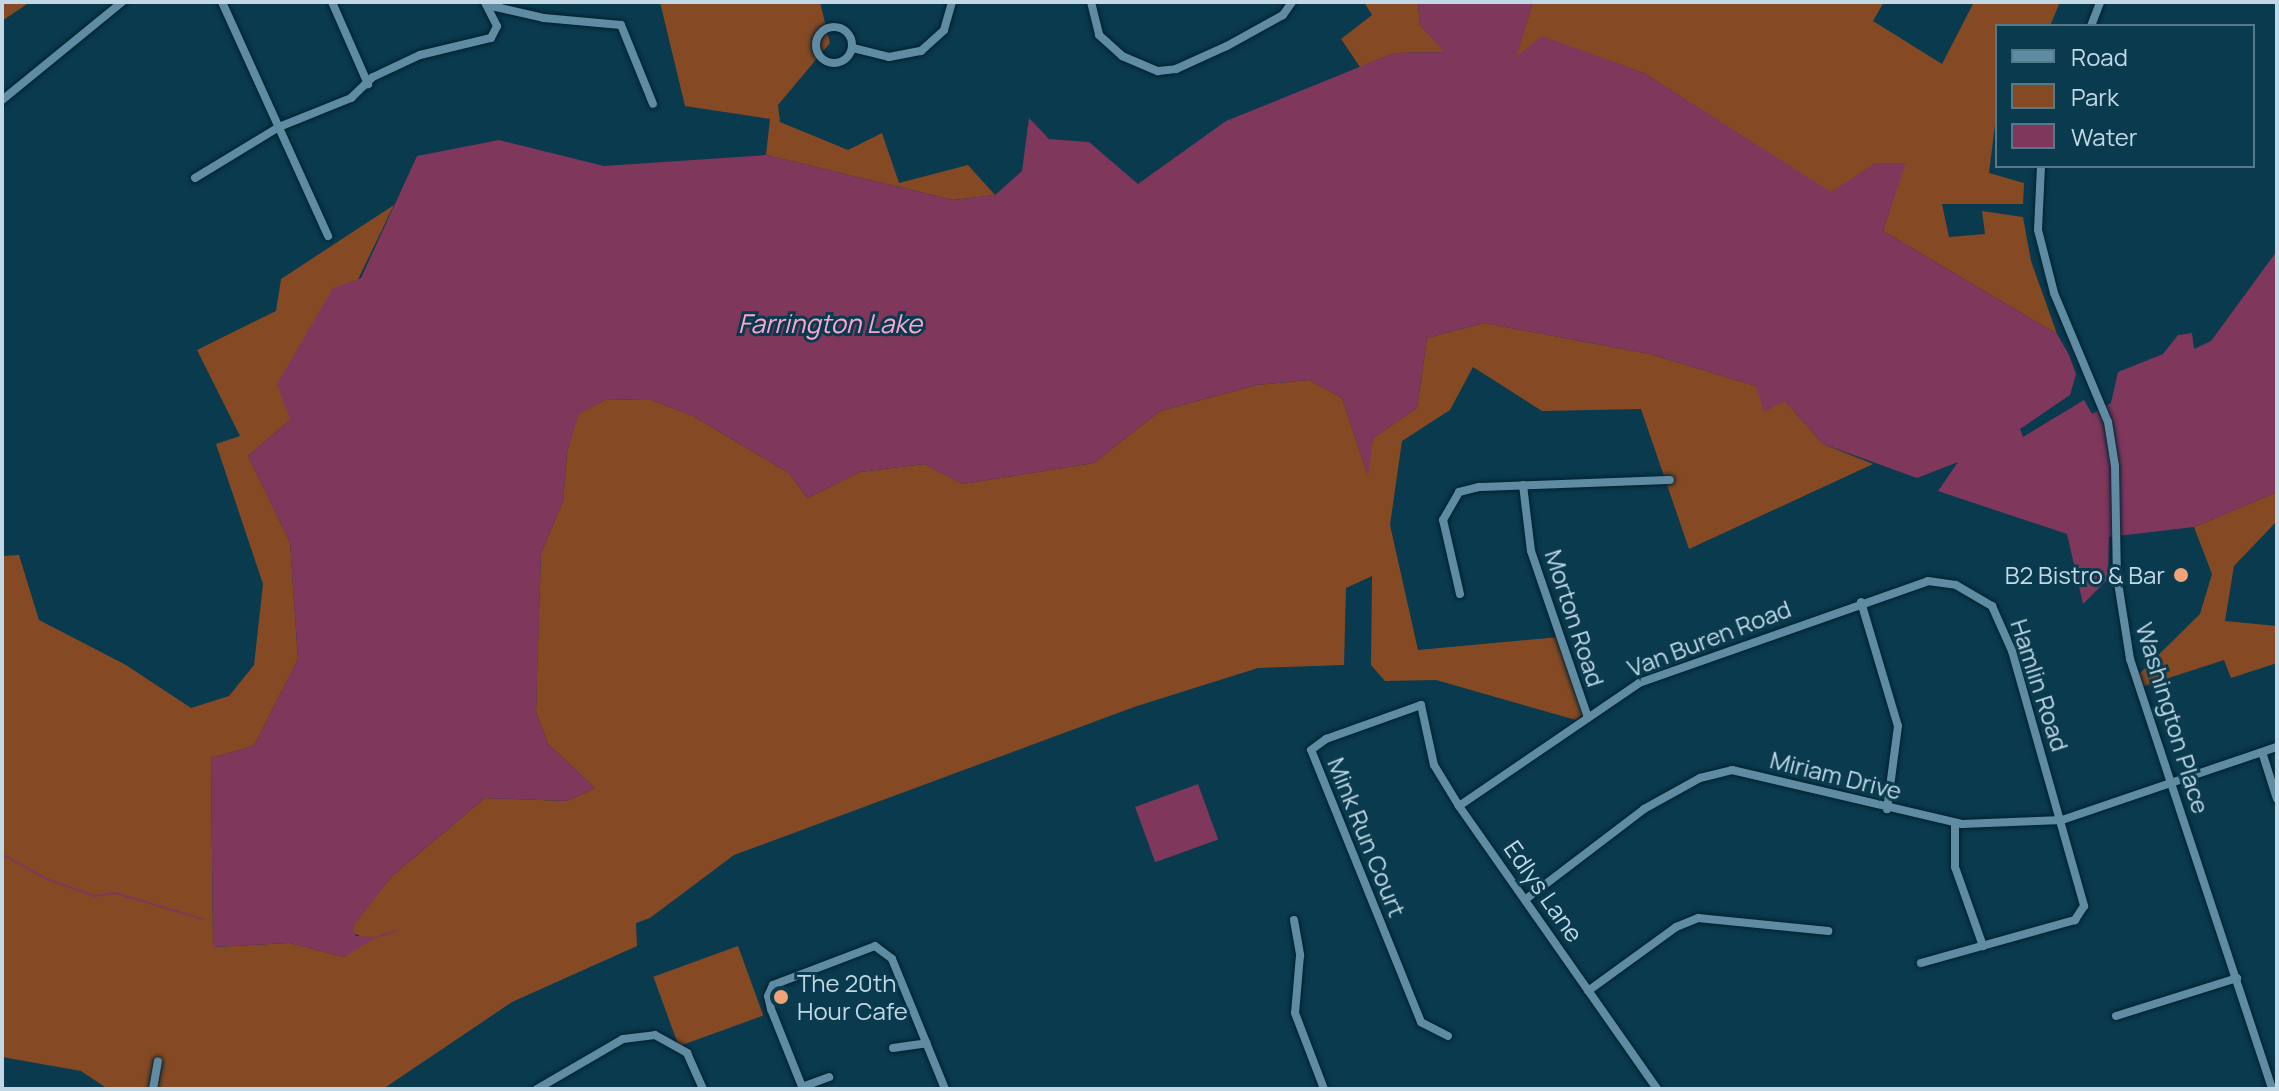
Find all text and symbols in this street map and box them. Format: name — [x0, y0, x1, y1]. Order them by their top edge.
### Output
legend — [1995, 24, 2255, 168]
text: Road — [2071, 40, 2128, 73]
text: Park — [2071, 80, 2119, 113]
text: Water — [2071, 120, 2138, 153]
water label: Farrington Lake — [738, 308, 922, 340]
street label: Morton Road — [1539, 546, 1611, 690]
place label: B2 Bistro & Bar — [2005, 561, 2165, 589]
marker: B2 Bistro & Bar — [2172, 566, 2190, 584]
street label: Van Buren Road — [1623, 594, 1795, 682]
street label: Hamlin Road — [2005, 615, 2075, 755]
street label: Washington Place — [2130, 619, 2216, 817]
street label: Miriam Drive — [1767, 745, 1905, 805]
street label: Mink Run Court — [1322, 753, 1412, 921]
street label: Edlys Lane — [1499, 835, 1589, 947]
place label: The 20th Hour Cafe — [797, 969, 908, 1025]
marker: The 20th Hour Cafe — [772, 988, 790, 1006]

